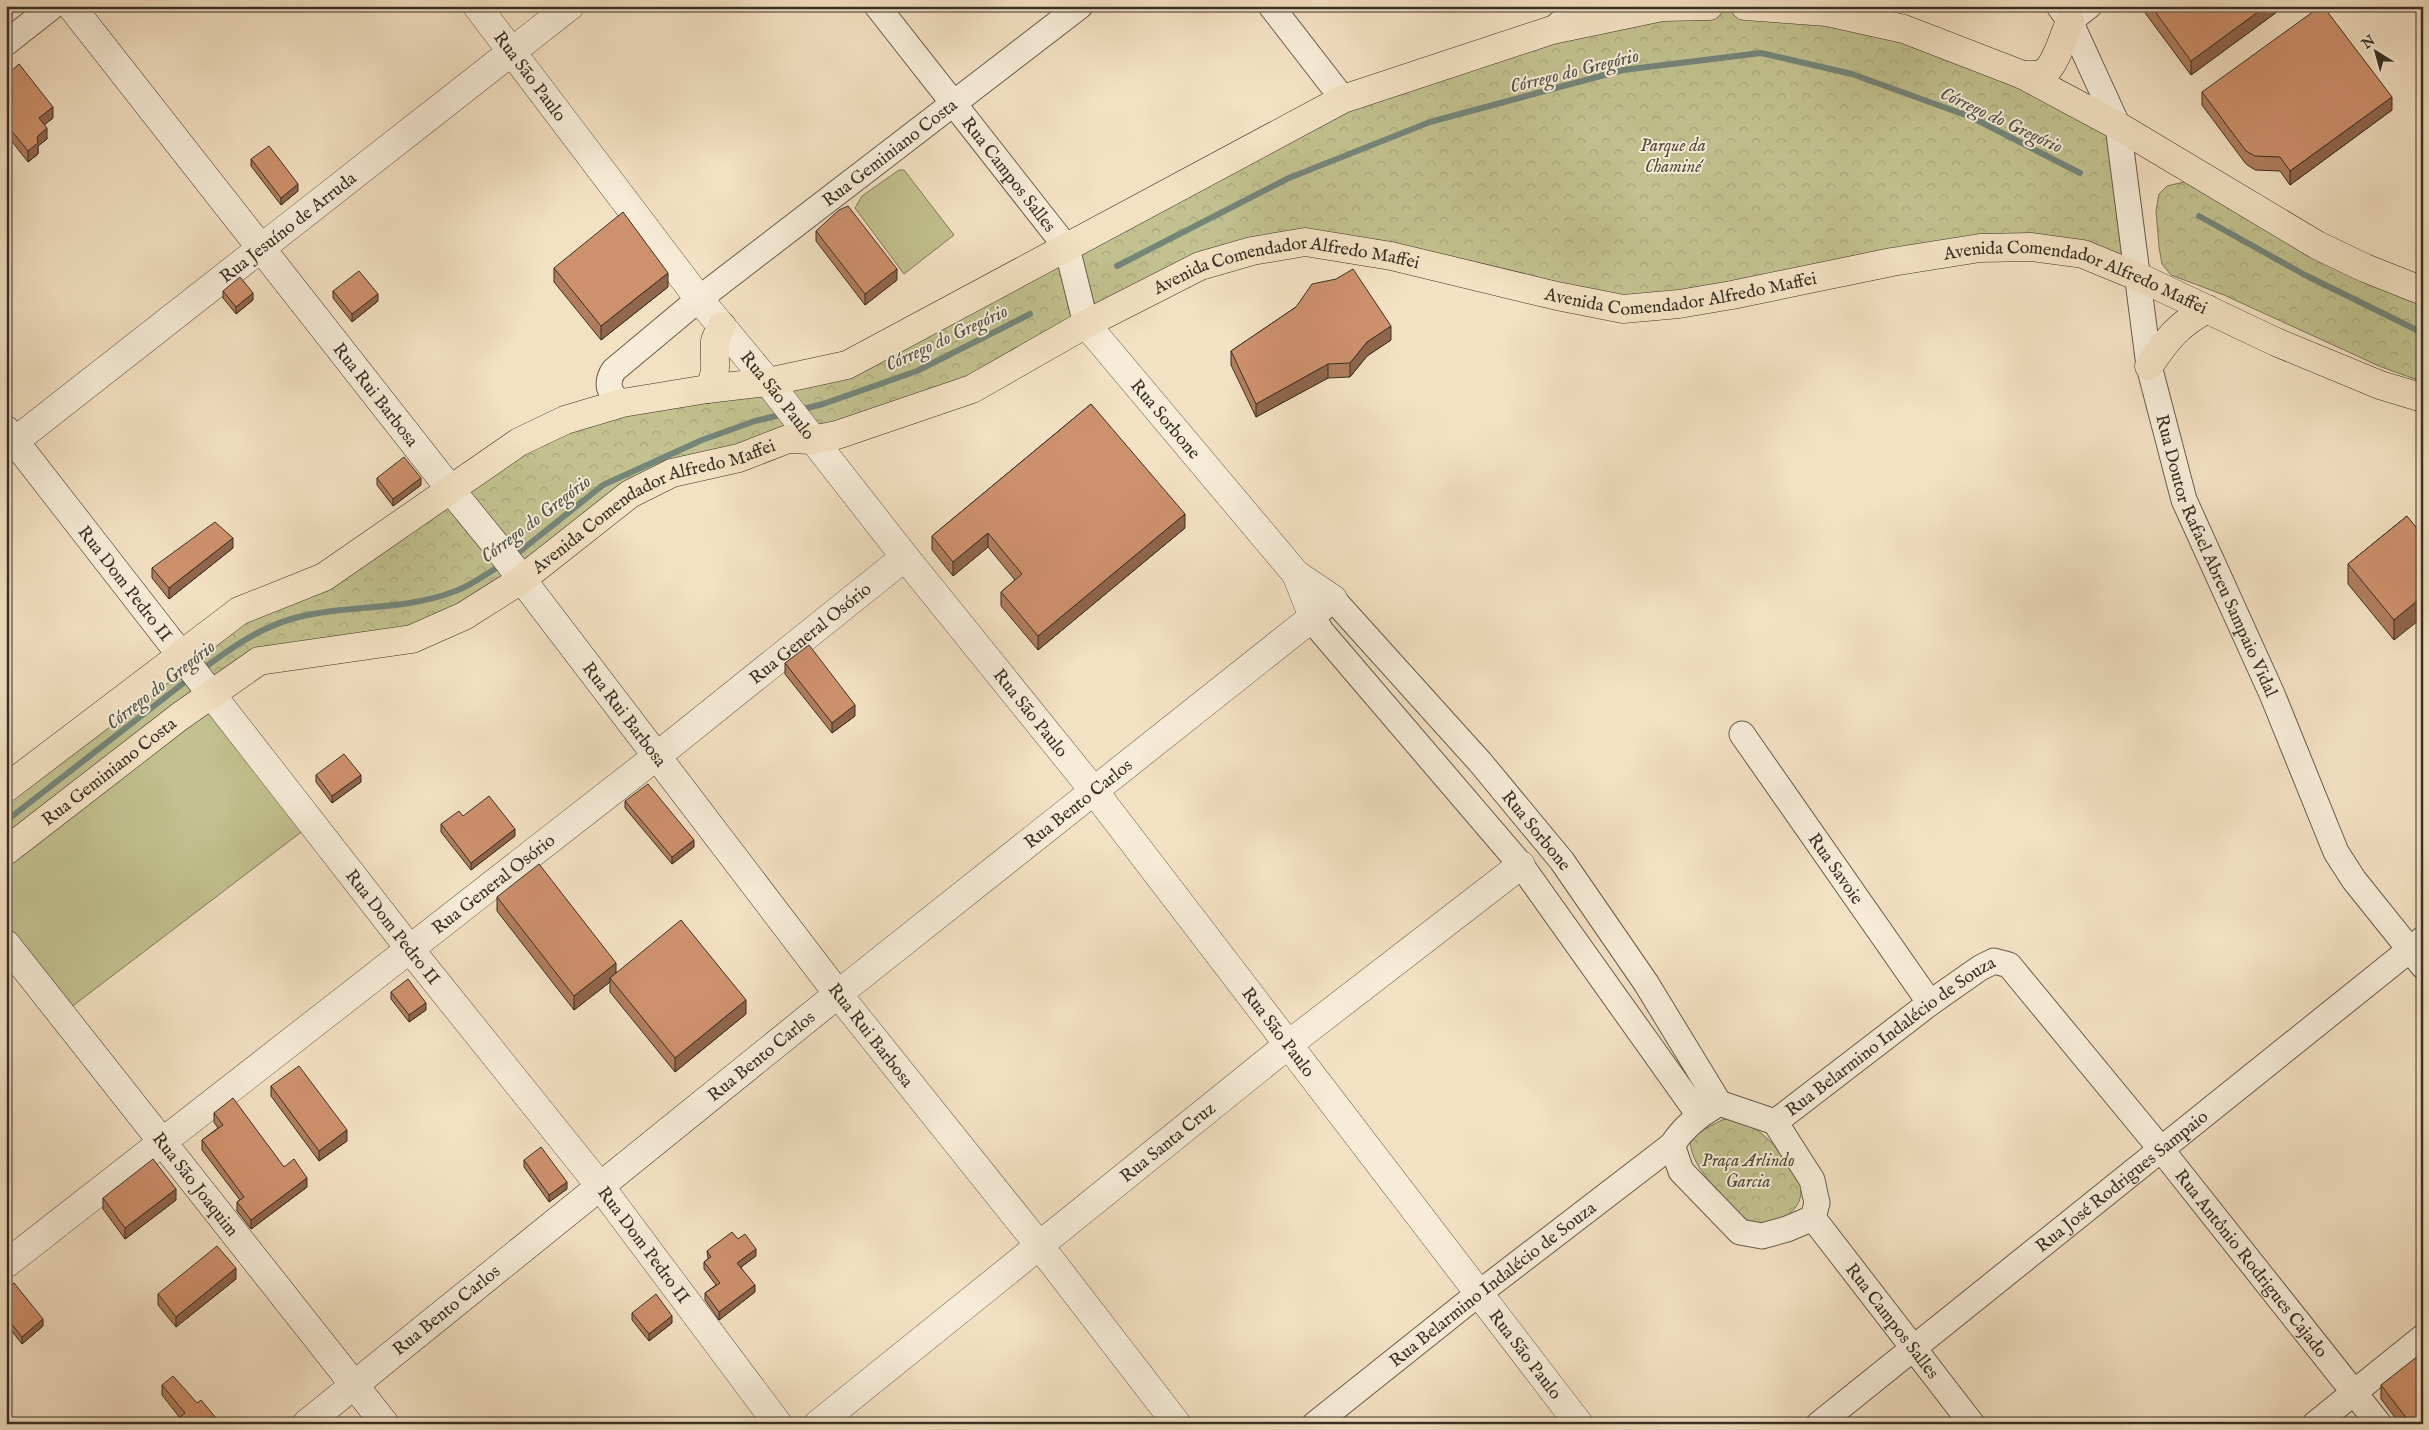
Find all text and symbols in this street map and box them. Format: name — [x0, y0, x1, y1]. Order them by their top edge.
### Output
street label: Rua São Paulo — [487, 27, 571, 127]
north arrow — [2352, 28, 2402, 78]
text: N — [2358, 32, 2379, 54]
water label: Córrego do Gregório — [1507, 44, 1642, 100]
water label: Córrego do Gregório — [1936, 82, 2066, 160]
street label: Rua Geminiano Costa — [818, 94, 963, 213]
street label: Rua Campos Salles — [956, 113, 1060, 238]
park label: Parque da Chaminé — [1640, 135, 1706, 179]
street label: Rua Jesuíno de Arruda — [216, 167, 362, 289]
street label: Avenida Comendador Alfredo Maffei — [1149, 232, 1422, 301]
street label: Avenida Comendador Alfredo Maffei — [1941, 237, 2211, 321]
street label: Avenida Comendador Alfredo Maffei — [1541, 268, 1819, 322]
water label: Córrego do Gregório — [882, 300, 1012, 378]
street label: Rua Rui Barbosa — [327, 339, 423, 452]
street label: Rua São Paulo — [734, 347, 819, 445]
street label: Rua Sorbone — [1125, 375, 1205, 465]
street label: Rua Doutor Rafael Abreu Sampaio Vidal — [2149, 412, 2282, 701]
street label: Avenida Comendador Alfredo Maffei — [527, 435, 779, 580]
water label: Córrego do Gregório — [476, 470, 596, 569]
street label: Rua Dom Pedro II — [72, 522, 176, 647]
street label: Rua General Osório — [745, 578, 877, 690]
water label: Córrego do Gregório — [102, 635, 221, 736]
street label: Rua Rui Barbosa — [576, 658, 671, 772]
street label: Rua São Paulo — [987, 665, 1072, 763]
street label: Rua Geminiano Costa — [38, 713, 182, 832]
street label: Rua Bento Carlos — [1020, 755, 1138, 855]
street label: Rua Sorbone — [1496, 786, 1575, 876]
street label: Rua General Osório — [428, 829, 561, 940]
street label: Rua Savoie — [1802, 829, 1868, 909]
street label: Rua Dom Pedro II — [339, 865, 444, 990]
street label: Rua Belarmino Indalécio de Souza — [1781, 952, 2000, 1123]
street label: Rua Rui Barbosa — [822, 979, 918, 1093]
street label: Rua São Paulo — [1236, 983, 1319, 1083]
street label: Rua Bento Carlos — [703, 1007, 821, 1108]
street label: Rua Santa Cruz — [1116, 1098, 1221, 1189]
street label: Rua José Rodrigues Sampaio — [2032, 1106, 2214, 1258]
street label: Rua São Joaquim — [146, 1128, 243, 1242]
park label: Praça Arlindo Garcia — [1702, 1150, 1794, 1194]
street label: Rua Antônio Rodrigues Cajado — [2168, 1165, 2332, 1363]
street label: Rua Dom Pedro II — [591, 1182, 694, 1309]
street label: Rua Belarmino Indalécio de Souza — [1385, 1197, 1602, 1373]
street label: Rua Campos Salles — [1839, 1259, 1943, 1384]
street label: Rua Bento Carlos — [388, 1261, 506, 1362]
street label: Rua São Paulo — [1483, 1305, 1566, 1405]

